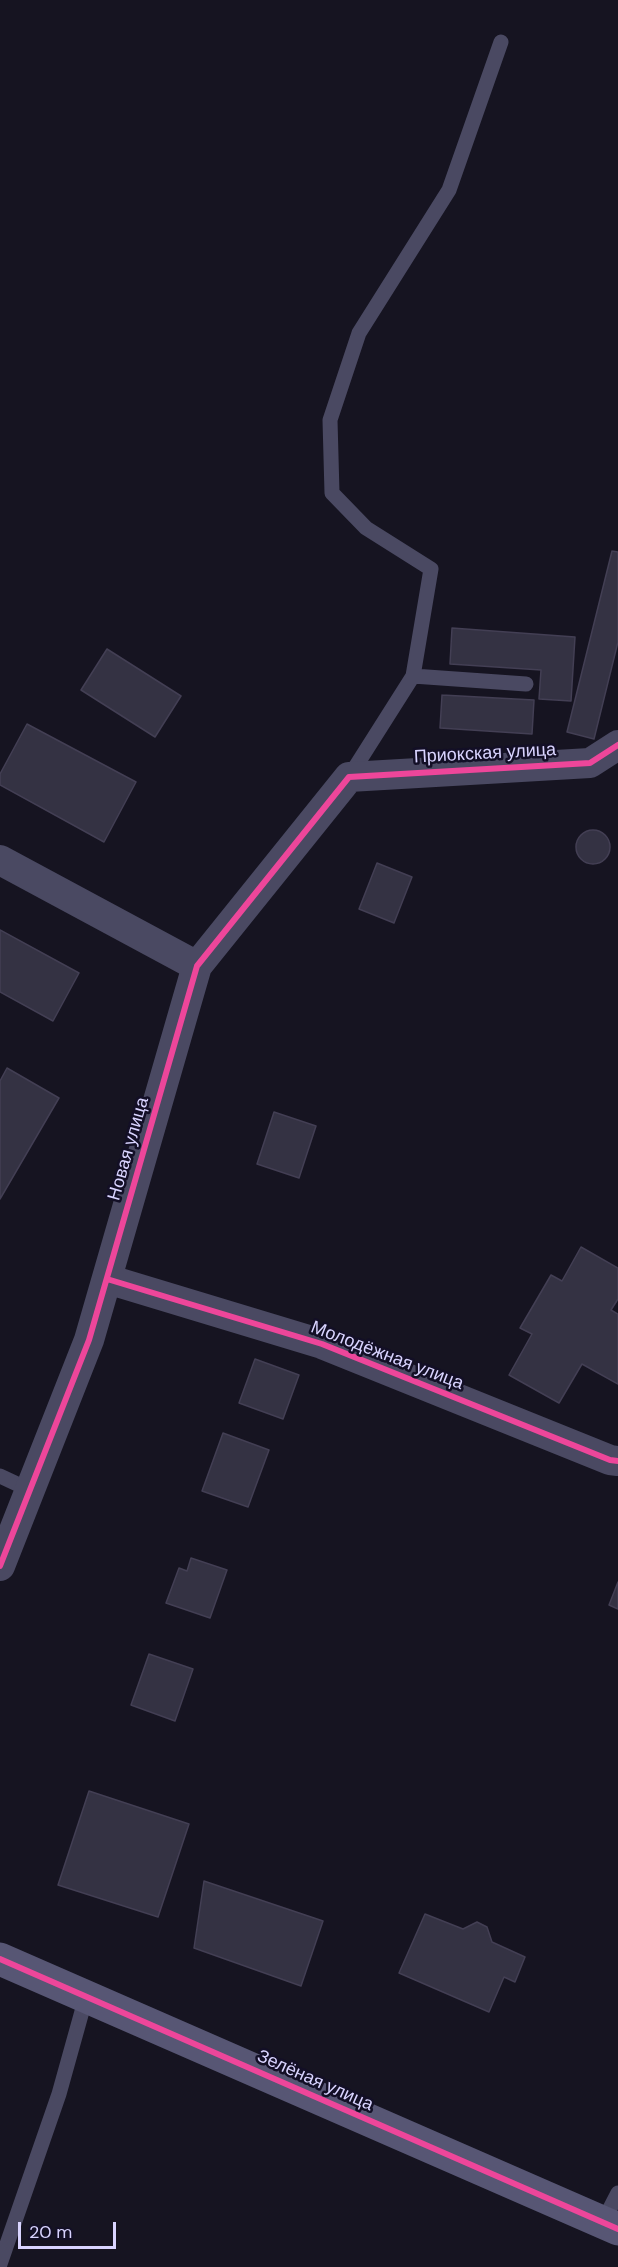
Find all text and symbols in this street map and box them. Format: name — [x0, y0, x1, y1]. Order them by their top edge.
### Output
street label: Приокская улица — [413, 739, 557, 769]
street label: Новая улица — [104, 1095, 154, 1203]
street label: Молодёжная улица — [308, 1317, 466, 1395]
street label: Зелёная улица — [254, 2046, 376, 2116]
scale bar — [21, 2210, 118, 2248]
text: 20 m — [29, 2220, 72, 2244]

